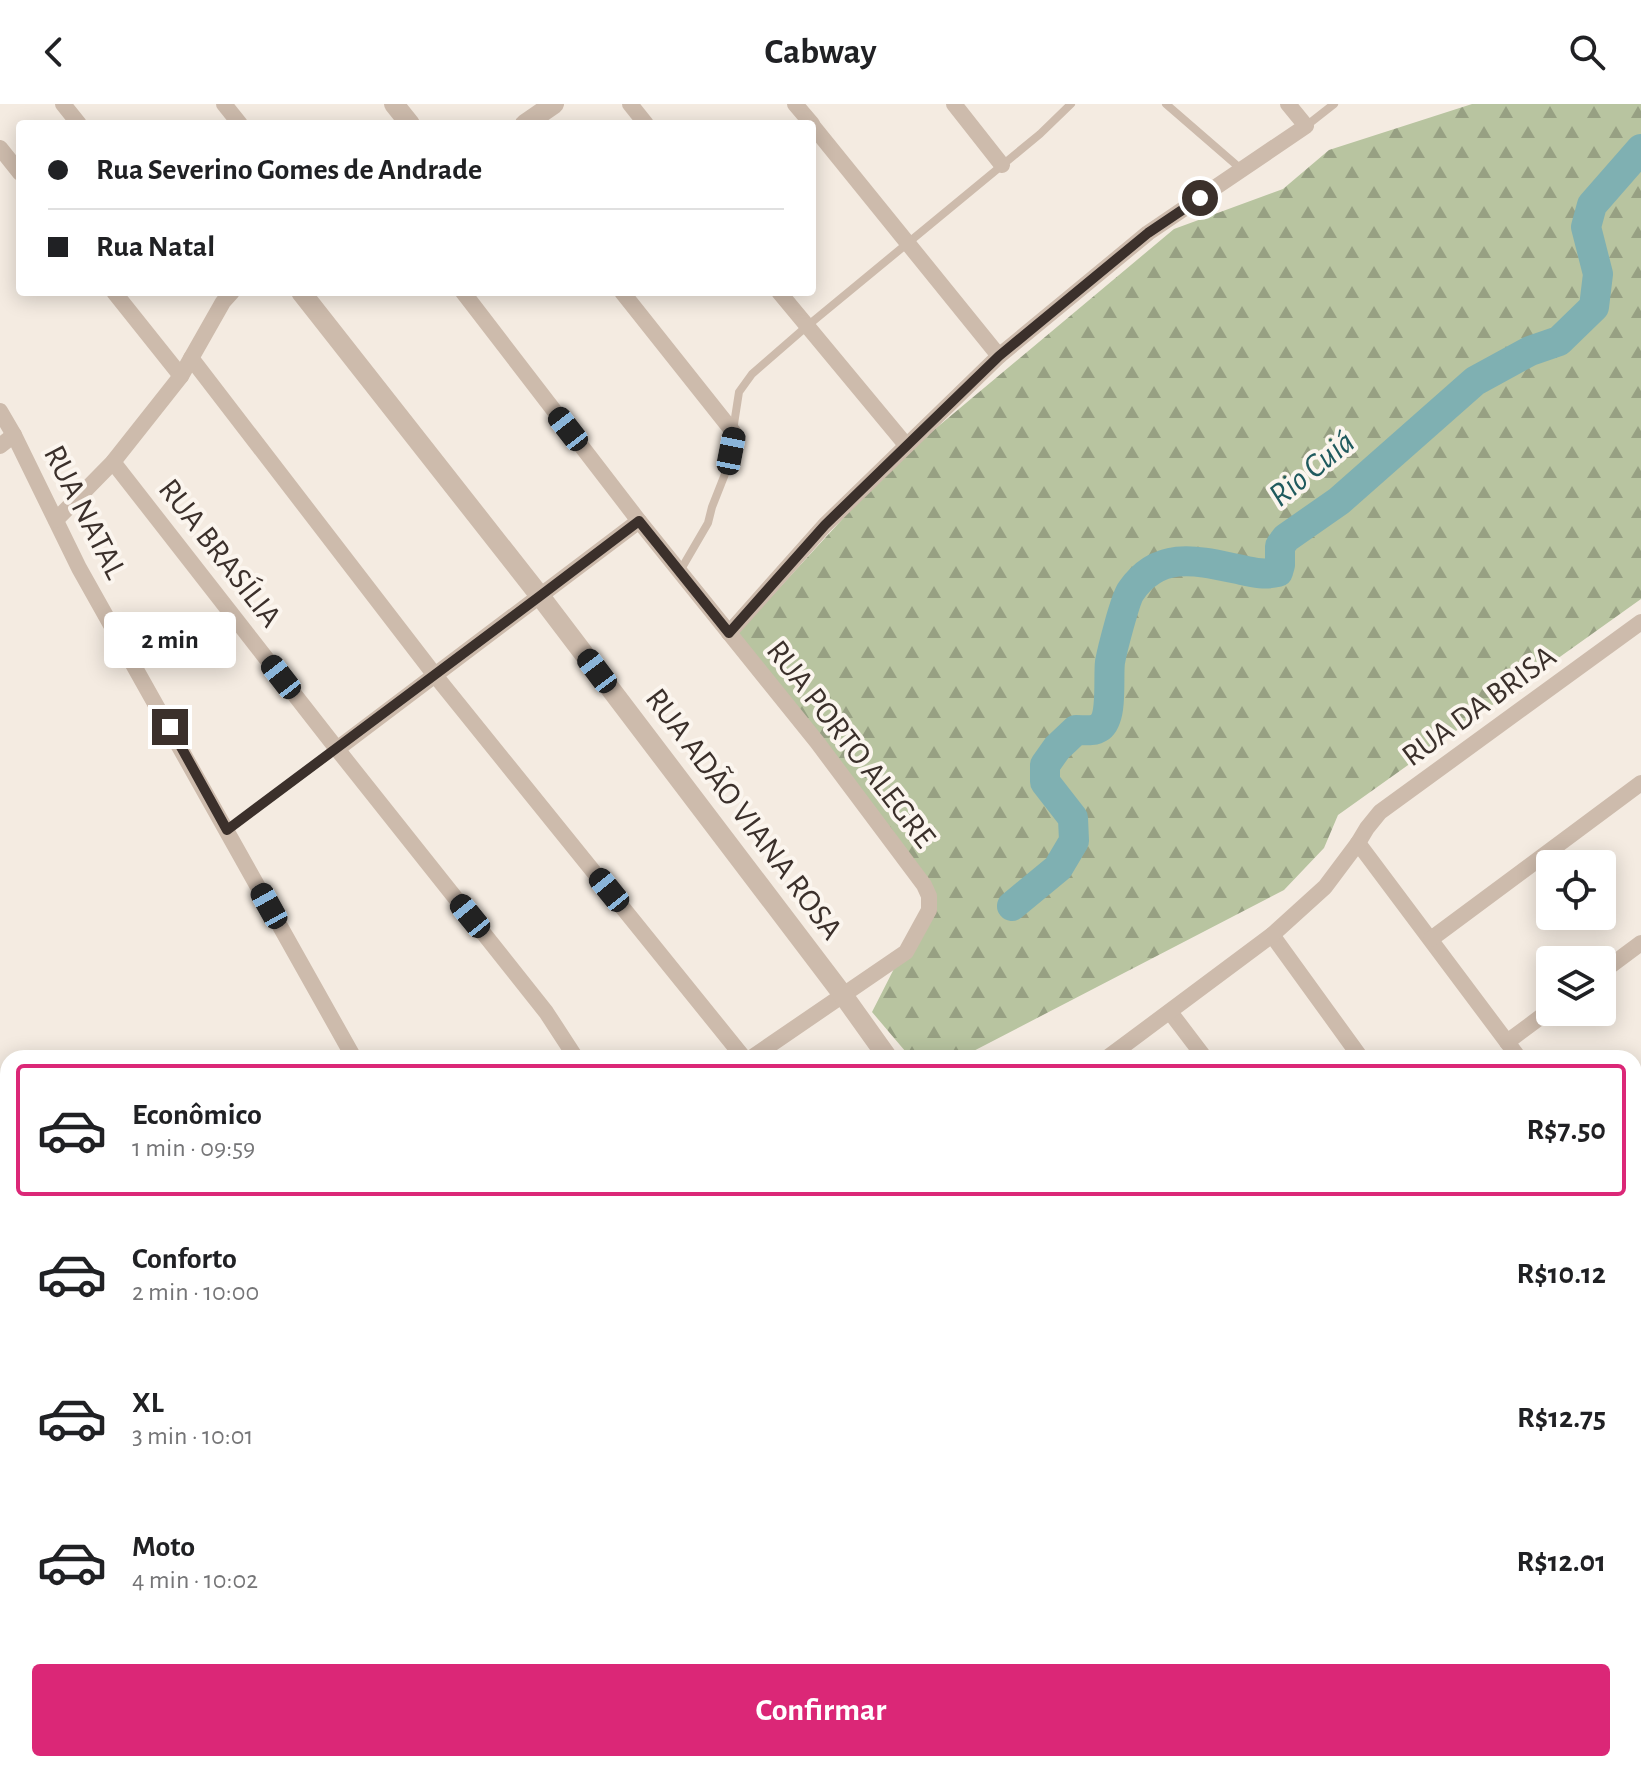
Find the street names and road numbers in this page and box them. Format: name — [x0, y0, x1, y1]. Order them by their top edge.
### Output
street label: RUA NATAL — [38, 440, 132, 584]
street label: RUA BRASÍLIA — [153, 471, 290, 633]
street label: RUA PORTO ALEGRE — [761, 634, 941, 854]
street label: RUA DA BRISA — [1396, 640, 1562, 772]
street label: RUA ADÃO VIANA ROSA — [639, 681, 850, 945]

